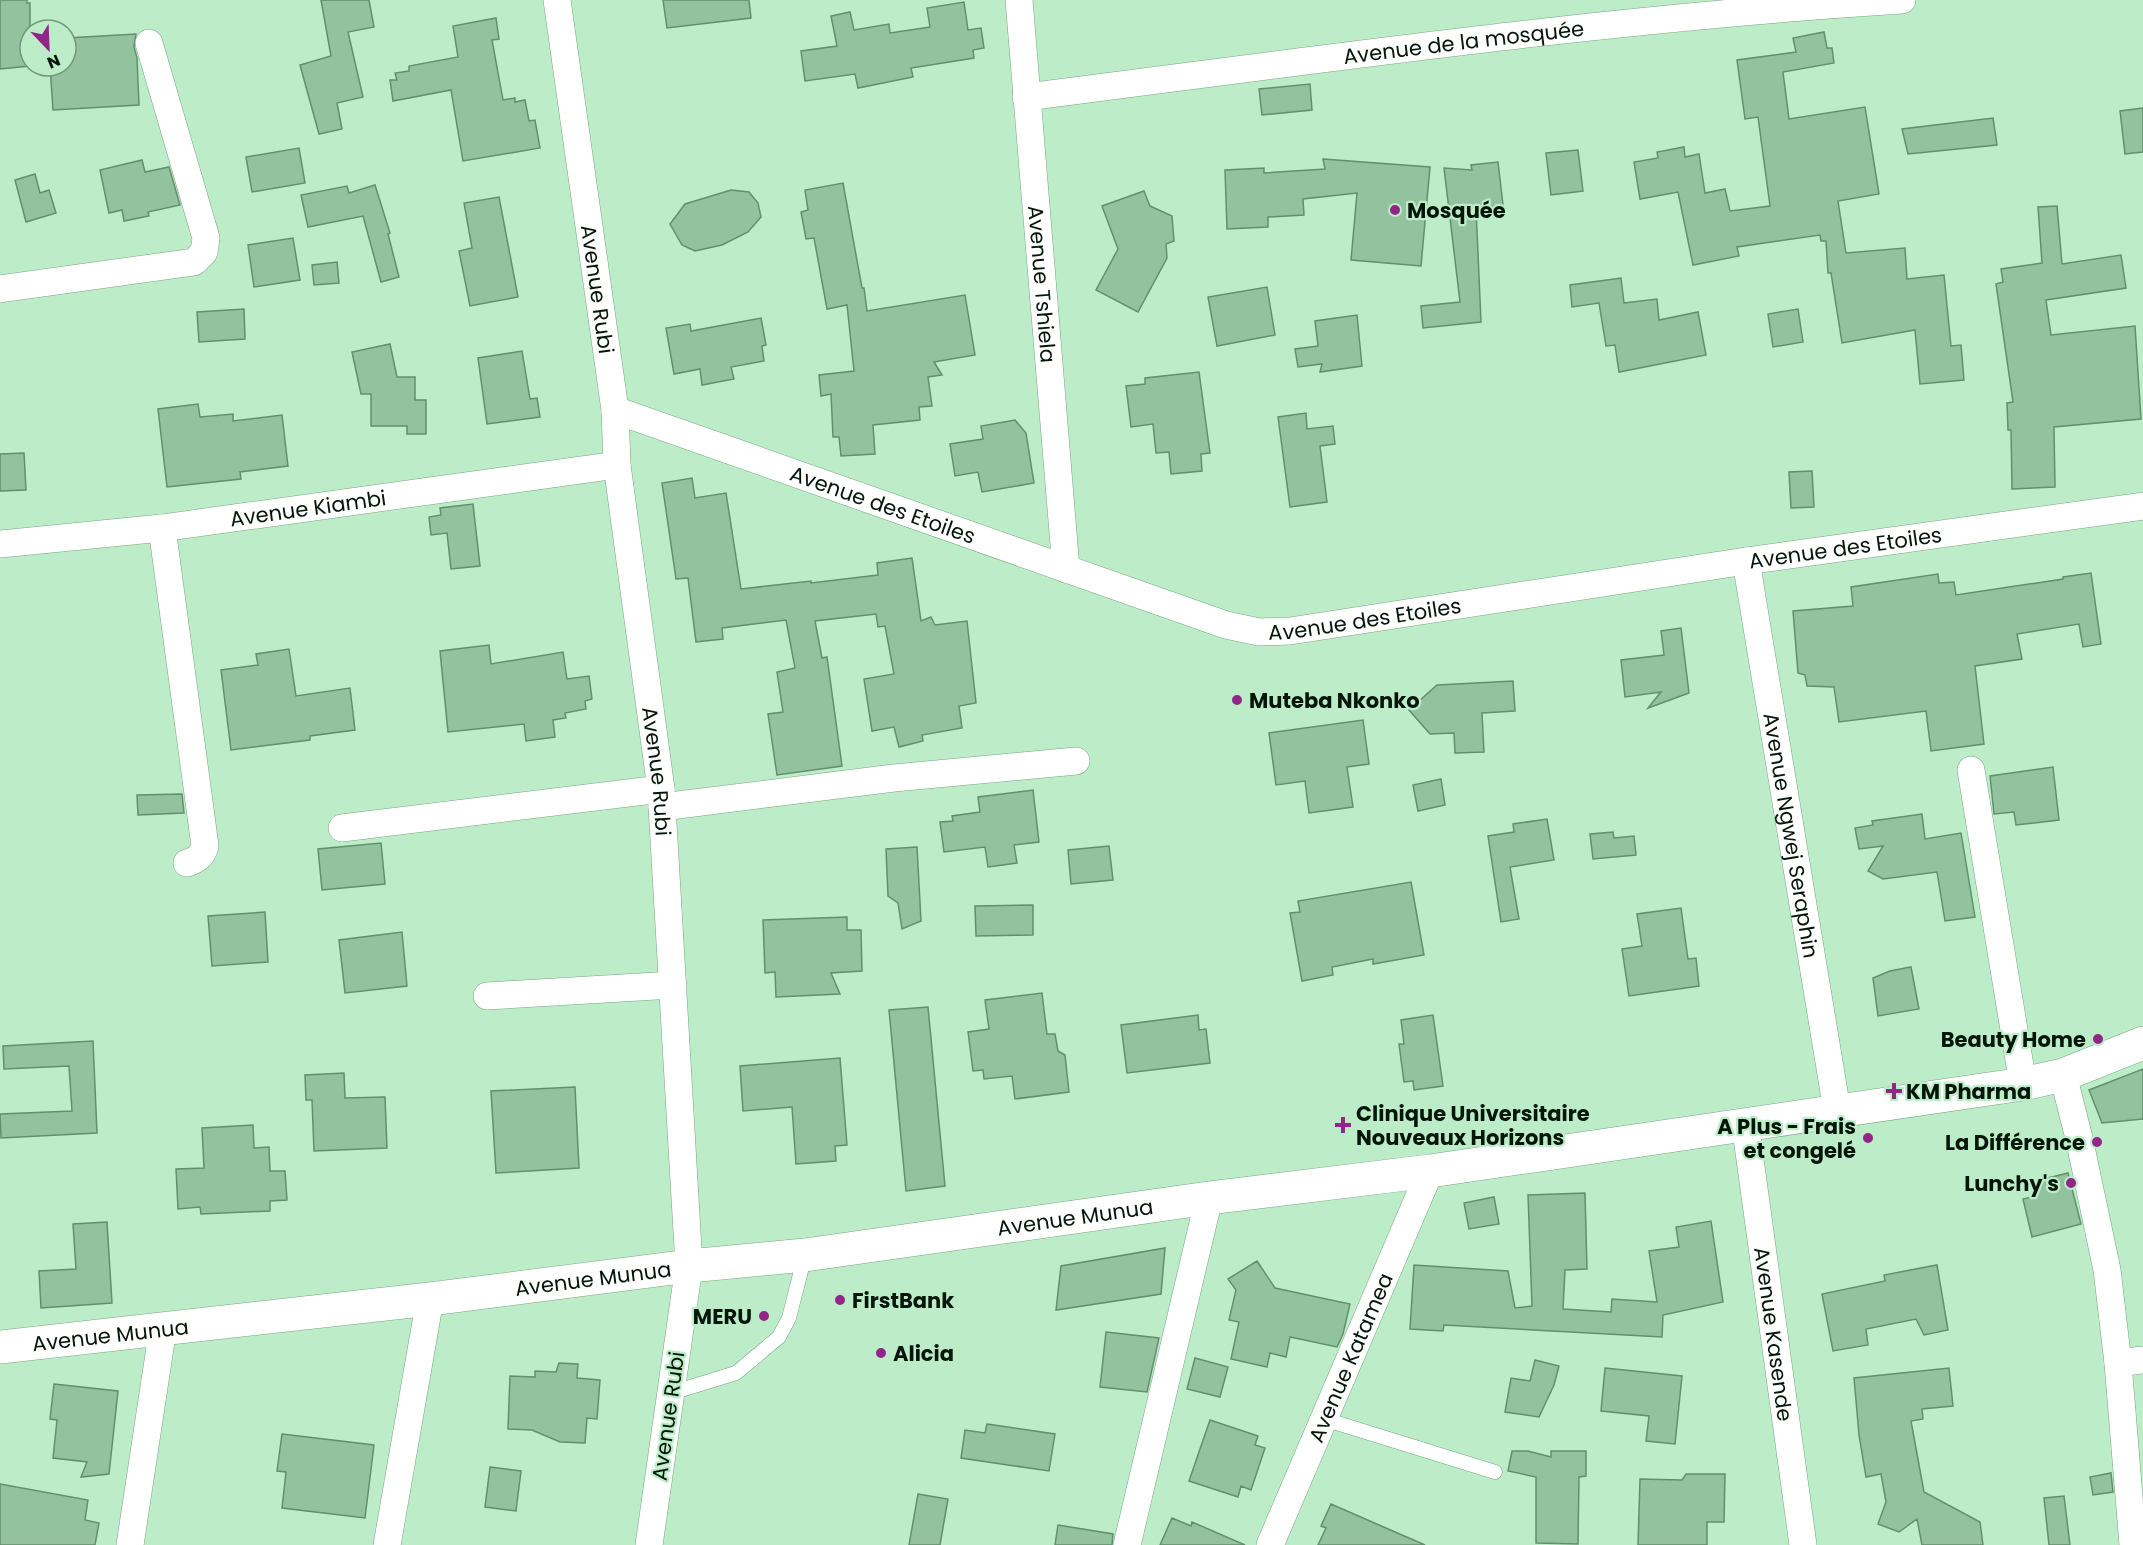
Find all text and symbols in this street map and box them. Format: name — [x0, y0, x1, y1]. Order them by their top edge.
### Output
street label: Avenue de la mosquée — [1341, 13, 1585, 71]
north arrow — [18, 18, 78, 78]
text: N — [44, 48, 64, 74]
place label: Mosquée — [1407, 196, 1506, 225]
marker: Mosquée — [1388, 203, 1402, 217]
street label: Avenue Tshiela — [1022, 204, 1063, 364]
street label: Avenue Rubi — [574, 223, 621, 356]
street label: Avenue des Etoiles — [786, 458, 979, 550]
street label: Avenue Kiambi — [228, 483, 388, 533]
street label: Avenue des Etoiles — [1747, 520, 1944, 575]
street label: Avenue des Etoiles — [1268, 590, 1463, 646]
place label: Muteba Nkonko — [1249, 686, 1420, 715]
marker: Muteba Nkonko — [1230, 693, 1244, 707]
street label: Avenue Rubi — [635, 705, 678, 837]
street label: Avenue Ngwej Seraphin — [1757, 710, 1826, 960]
place label: Beauty Home — [1941, 1025, 2086, 1054]
marker: Beauty Home — [2091, 1032, 2105, 1046]
place label: KM Pharma — [1906, 1077, 2031, 1106]
marker: KM Pharma — [1887, 1084, 1901, 1098]
place label: Clinique Universitaire Nouveaux Horizons — [1356, 1099, 1590, 1152]
place label: A Plus - Frais et congelé — [1717, 1112, 1856, 1165]
marker: Clinique Universitaire Nouveaux Horizons — [1334, 1116, 1352, 1134]
place label: La Différence — [1945, 1128, 2085, 1157]
marker: A Plus - Frais et congelé — [1861, 1131, 1875, 1145]
marker: La Différence — [2090, 1135, 2104, 1149]
place label: Lunchy's — [1964, 1169, 2059, 1198]
marker: Lunchy's — [2064, 1176, 2078, 1190]
street label: Avenue Munua — [995, 1192, 1155, 1242]
street label: Avenue Kasende — [1748, 1245, 1800, 1423]
street label: Avenue Munua — [513, 1254, 673, 1303]
street label: Avenue Katamea — [1301, 1268, 1399, 1447]
place label: FirstBank — [852, 1286, 954, 1315]
marker: FirstBank — [833, 1293, 847, 1307]
place label: MERU — [693, 1302, 752, 1331]
marker: MERU — [757, 1309, 771, 1323]
street label: Avenue Munua — [31, 1312, 190, 1358]
place label: Alicia — [893, 1339, 954, 1368]
marker: Alicia — [874, 1346, 888, 1360]
street label: Avenue Rubi — [645, 1350, 691, 1482]

